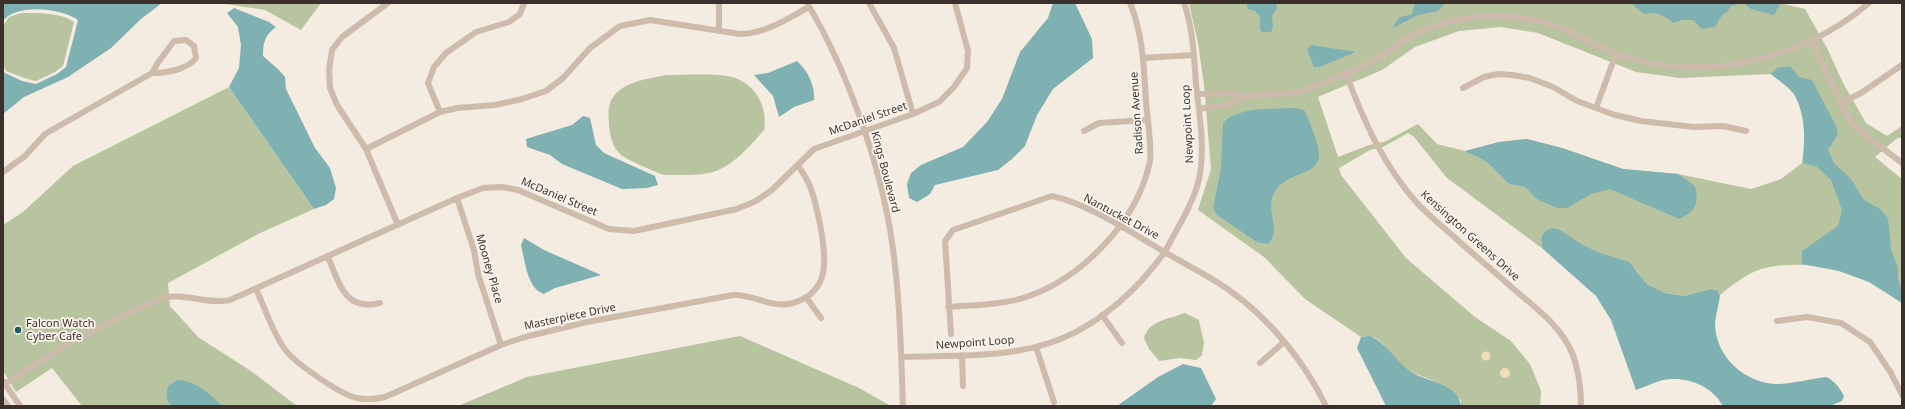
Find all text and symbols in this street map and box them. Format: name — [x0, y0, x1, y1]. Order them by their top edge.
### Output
street label: Radison Avenue — [1128, 71, 1146, 155]
street label: Newpoint Loop — [1179, 84, 1197, 164]
street label: McDaniel Street — [827, 99, 909, 139]
street label: Kings Boulevard — [868, 130, 902, 214]
street label: McDaniel Street — [519, 175, 599, 219]
street label: Kensington Greens Drive — [1418, 188, 1522, 284]
street label: Nantucket Drive — [1081, 192, 1161, 242]
street label: Mooney Place — [473, 233, 505, 305]
street label: Masterpiece Drive — [523, 301, 617, 333]
place label: Falcon Watch Cyber Cafe — [26, 317, 95, 343]
marker: Falcon Watch Cyber Cafe — [13, 325, 23, 335]
street label: Newpoint Loop — [935, 334, 1015, 352]

